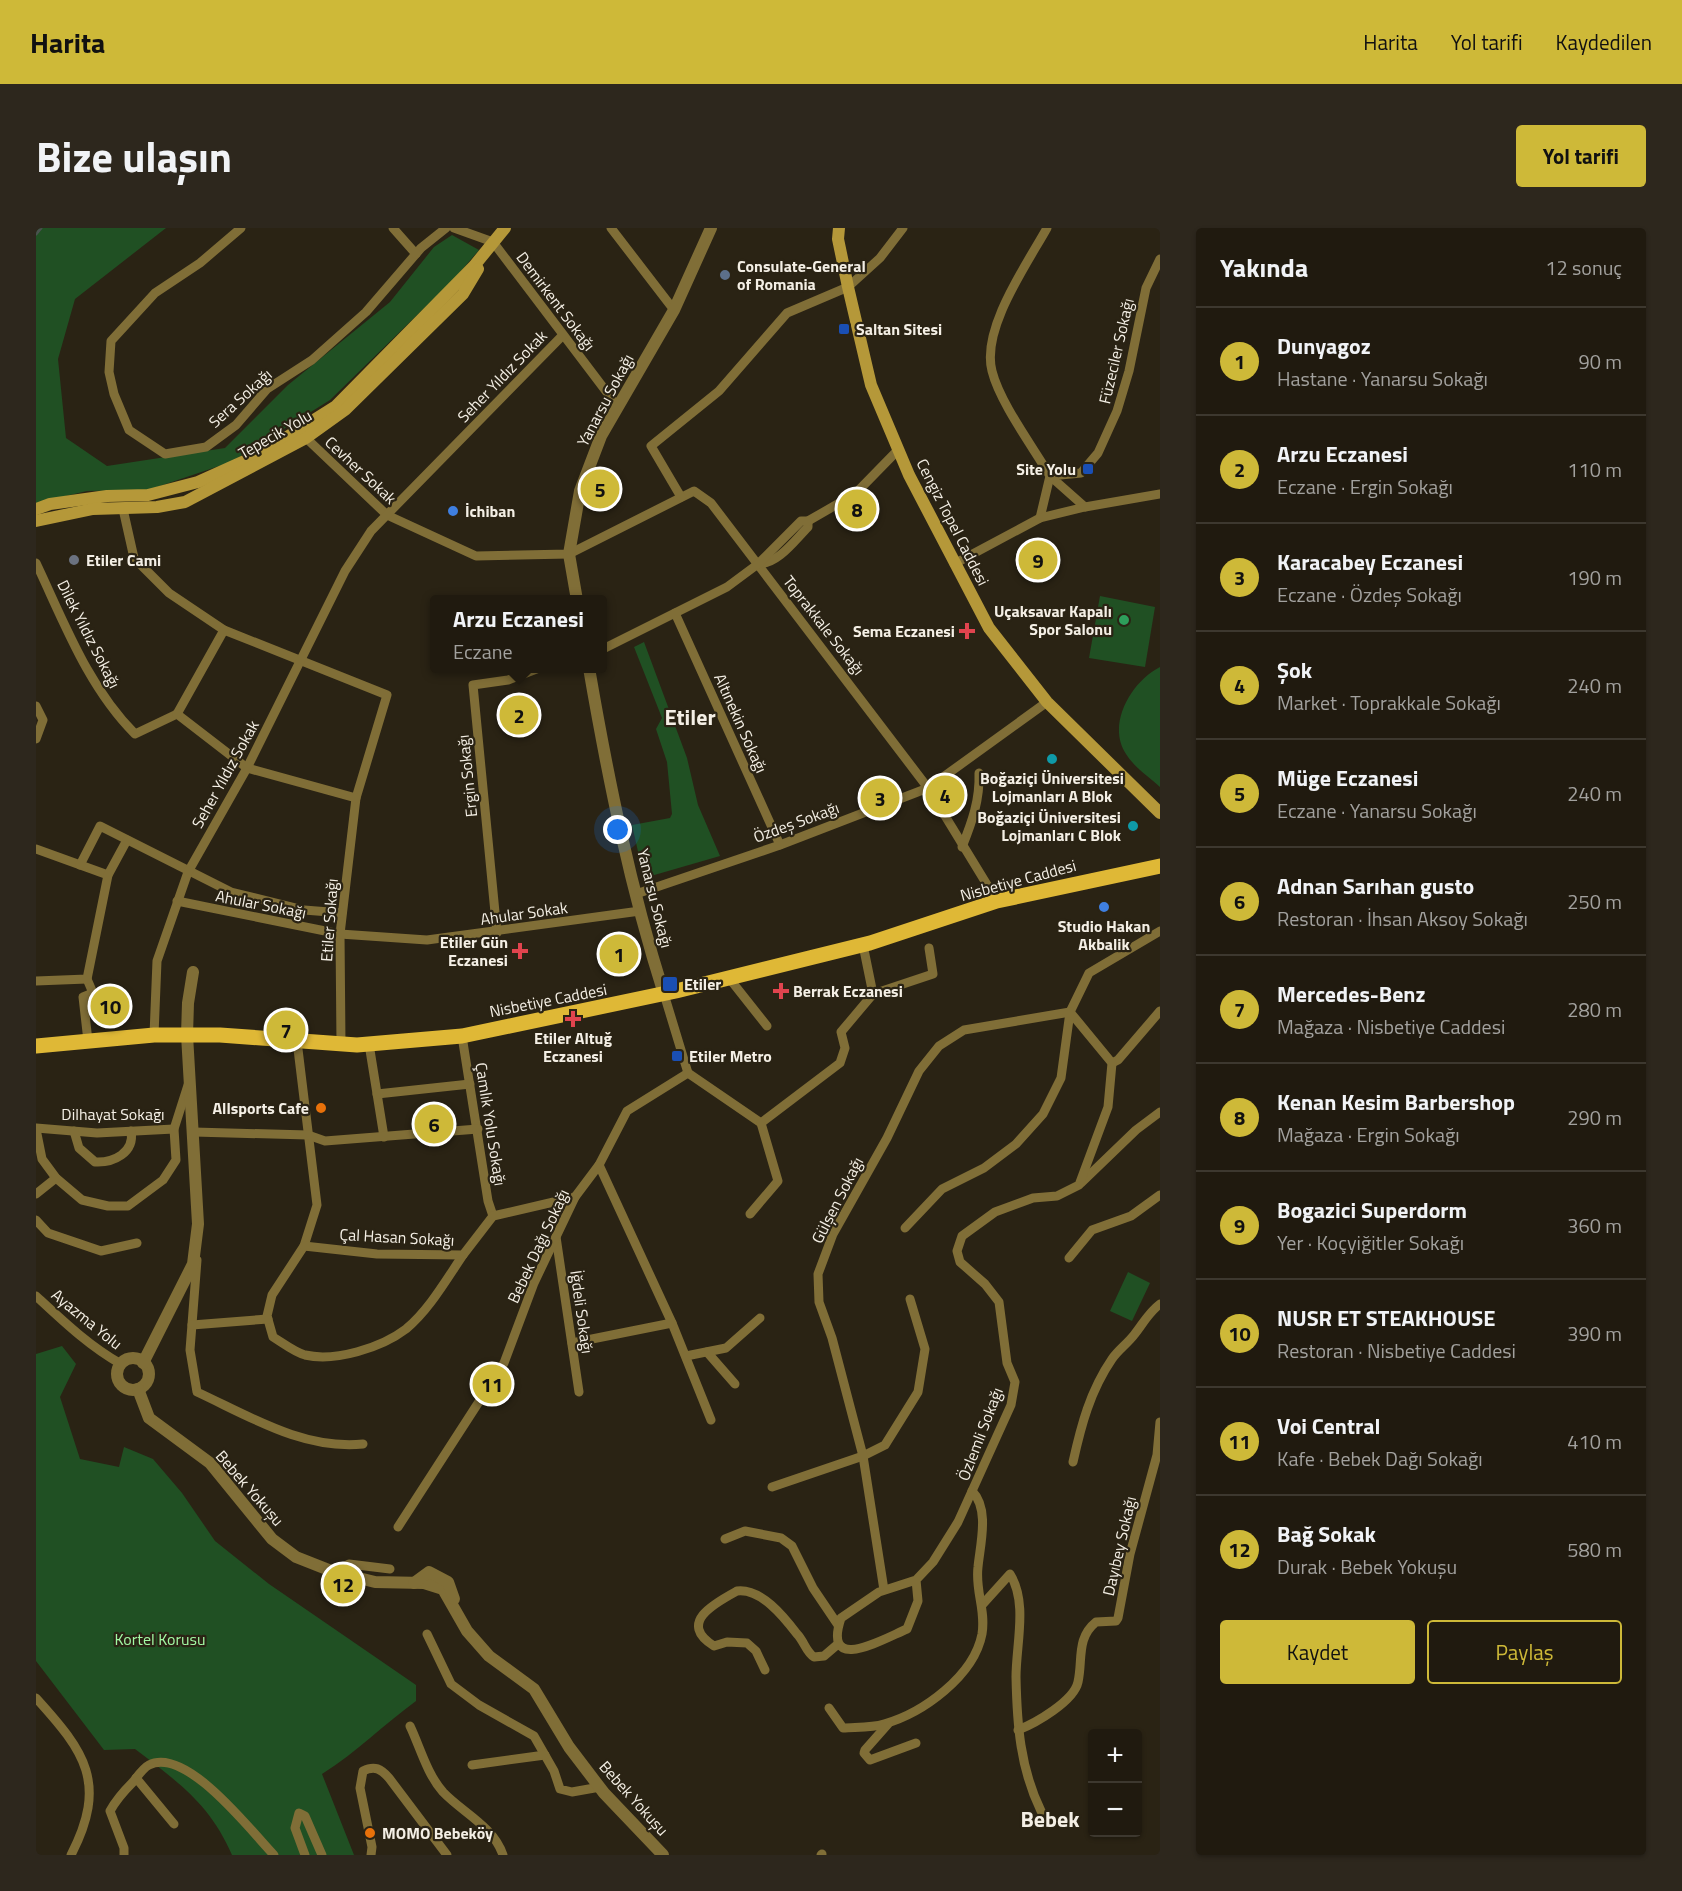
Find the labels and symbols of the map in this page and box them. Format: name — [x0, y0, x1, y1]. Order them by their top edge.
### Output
street label: Demirkent Sokağı — [511, 246, 601, 356]
place label: Consulate-General of Romania — [737, 254, 866, 296]
marker: Consulate-General of Romania — [718, 268, 732, 282]
street label: Füzeciler Sokağı — [1092, 296, 1140, 406]
place label: Saltan Sitesi — [856, 317, 942, 341]
marker: Saltan Sitesi — [837, 322, 851, 336]
street label: Seher Yıldız Sokak — [452, 324, 553, 428]
street label: Yanarsu Sokağı — [571, 349, 639, 451]
street label: Sera Sokağı — [203, 363, 277, 433]
street label: Tepecik Yolu — [234, 403, 316, 465]
street label: Cevher Sokak — [320, 430, 402, 510]
street label: Cengiz Topel Caddesi — [911, 454, 995, 590]
place label: Site Yolu — [1016, 457, 1076, 481]
marker: Site Yolu — [1081, 462, 1095, 476]
pin: 5 — [580, 466, 620, 512]
pin: 8 — [838, 486, 876, 532]
place label: İchiban — [465, 499, 515, 523]
marker: İchiban — [446, 504, 460, 518]
pin: 9 — [1018, 538, 1058, 582]
place label: Etiler Cami — [86, 548, 161, 572]
marker: Etiler Cami — [67, 553, 81, 567]
street label: Toprakkale Sokağı — [777, 570, 871, 680]
street label: Dilek Yıldız Sokağı — [51, 576, 127, 692]
place label: Uçaksavar Kapalı Spor Salonu — [994, 599, 1112, 641]
marker: Uçaksavar Kapalı Spor Salonu — [1117, 613, 1131, 627]
place label: Sema Eczanesi — [853, 619, 955, 643]
marker: Sema Eczanesi — [960, 624, 974, 638]
street label: Altınekin Sokağı — [708, 669, 774, 777]
pin: 2 — [500, 692, 538, 738]
district label: Etiler — [664, 700, 716, 734]
street label: Seher Yıldız Sokak — [185, 715, 265, 833]
street label: Ergin Sokağı — [451, 734, 483, 818]
marker: Boğaziçi Üniversitesi Lojmanları A Blok — [1045, 752, 1059, 766]
place label: Boğaziçi Üniversitesi Lojmanları A Blok — [980, 766, 1124, 808]
pin: 4 — [926, 772, 964, 818]
pin: 3 — [860, 776, 900, 820]
street label: Özdeş Sokağı — [750, 795, 842, 849]
place label: Boğaziçi Üniversitesi Lojmanları C Blok — [977, 805, 1122, 847]
your location — [603, 815, 632, 844]
marker: Boğaziçi Üniversitesi Lojmanları C Blok — [1126, 819, 1140, 833]
street label: Yanarsu Sokağı — [631, 846, 679, 950]
street label: Nisbetiye Caddesi — [957, 853, 1079, 907]
street label: Etiler Sokağı — [314, 878, 344, 962]
street label: Ahular Sokağı — [214, 883, 308, 925]
street label: Ahular Sokak — [479, 895, 569, 931]
marker: Studio Hakan Akbalik — [1097, 900, 1111, 914]
place label: Studio Hakan Akbalik — [1058, 914, 1150, 956]
place label: Etiler Gün Eczanesi — [440, 930, 508, 972]
pin: 1 — [600, 932, 638, 976]
marker: Etiler Gün Eczanesi — [513, 944, 527, 958]
place label: Etiler — [684, 972, 721, 996]
marker: Etiler — [661, 975, 679, 993]
street label: Nisbetiye Caddesi — [487, 977, 609, 1023]
place label: Berrak Eczanesi — [793, 979, 903, 1003]
pin: 10 — [90, 984, 130, 1028]
marker: Berrak Eczanesi — [774, 984, 788, 998]
pin: 7 — [266, 1008, 306, 1052]
marker: Etiler Altuğ Eczanesi — [566, 1012, 580, 1026]
place label: Etiler Altuğ Eczanesi — [534, 1026, 612, 1068]
place label: Etiler Metro — [689, 1044, 772, 1068]
marker: Etiler Metro — [670, 1049, 684, 1063]
street label: Çamlık Yolu Sokağı — [469, 1061, 513, 1187]
place label: Allsports Cafe — [212, 1096, 309, 1120]
marker: Allsports Cafe — [314, 1101, 328, 1115]
street label: Dilhayat Sokağı — [61, 1102, 165, 1126]
pin: 6 — [414, 1102, 454, 1146]
street label: Gülşen Sokağı — [805, 1153, 869, 1247]
street label: Bebek Dağı Sokağı — [501, 1185, 575, 1307]
street label: Çal Hasan Sokağı — [339, 1222, 455, 1252]
street label: İğdeli Sokağı — [564, 1269, 600, 1355]
street label: Ayazma Yolu — [46, 1283, 128, 1355]
pin: 11 — [472, 1362, 512, 1406]
street label: Özlemli Sokağı — [951, 1384, 1009, 1484]
street label: Bebek Yokuşu — [210, 1445, 290, 1531]
street label: Dayıbey Sokağı — [1096, 1494, 1142, 1598]
pin: 12 — [324, 1562, 362, 1606]
park label: Kortel Korusu — [114, 1627, 206, 1651]
street label: Bebek Yokuşu — [594, 1755, 674, 1841]
district label: Bebek — [1020, 1802, 1080, 1836]
place label: MOMO Bebeköy — [382, 1821, 493, 1845]
marker: MOMO Bebeköy — [363, 1826, 377, 1840]

